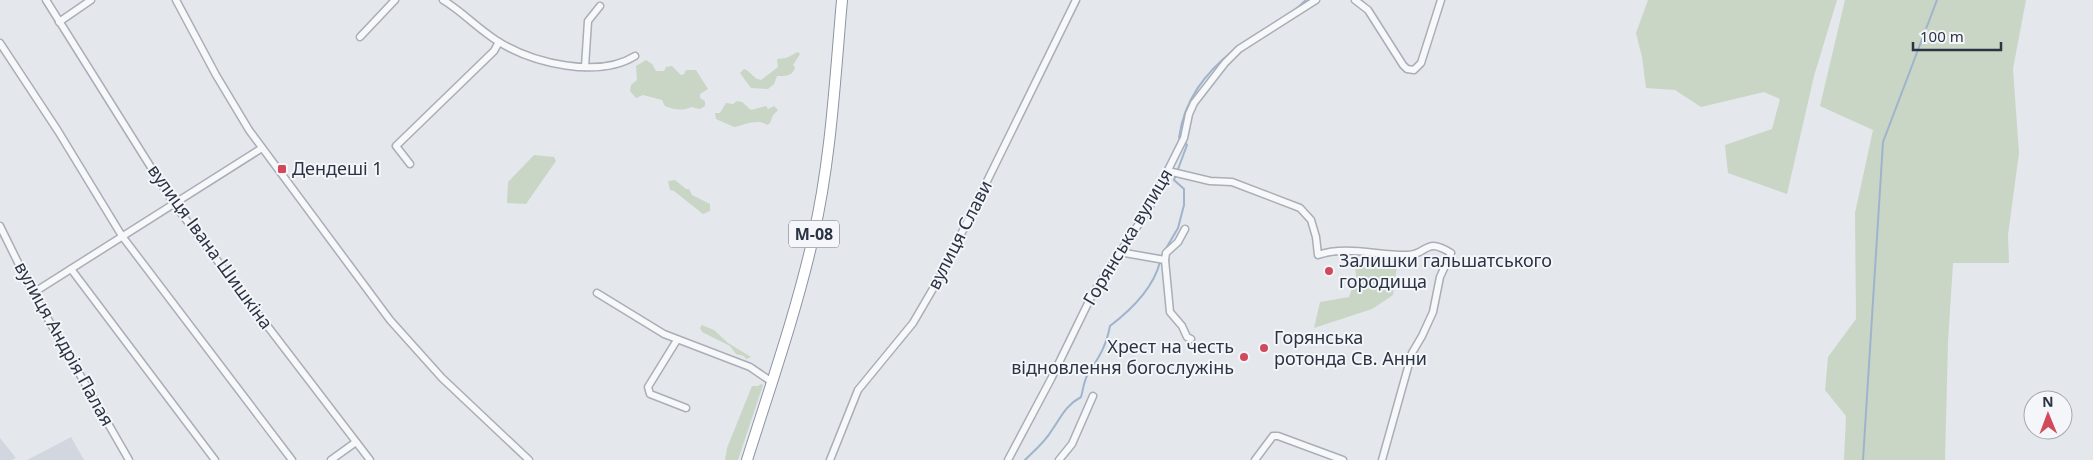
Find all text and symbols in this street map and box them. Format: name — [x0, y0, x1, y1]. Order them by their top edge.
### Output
scale bar — [1913, 20, 2000, 52]
text: 100 m — [1920, 26, 1964, 46]
place label: Дендеші 1 — [292, 156, 383, 180]
street label: вулиця Івана Шишкіна — [143, 159, 279, 334]
marker: Дендеші 1 — [276, 163, 288, 175]
street label: Горянська вулиця — [1077, 164, 1177, 309]
street label: вулиця Слави — [921, 176, 997, 293]
road number: М-08 — [789, 220, 839, 248]
place label: Залишки гальшатського городища — [1339, 248, 1552, 293]
street label: вулиця Андрія Палая — [10, 257, 120, 430]
marker: Залишки гальшатського городища — [1323, 265, 1335, 277]
place label: Горянська ротонда Св. Анни — [1274, 325, 1427, 370]
place label: Хрест на честь відновлення богослужінь — [1011, 334, 1234, 379]
marker: Горянська ротонда Св. Анни — [1258, 342, 1270, 354]
marker: Хрест на честь відновлення богослужінь — [1238, 351, 1250, 363]
north arrow — [2023, 390, 2073, 440]
text: N — [2042, 392, 2054, 411]

